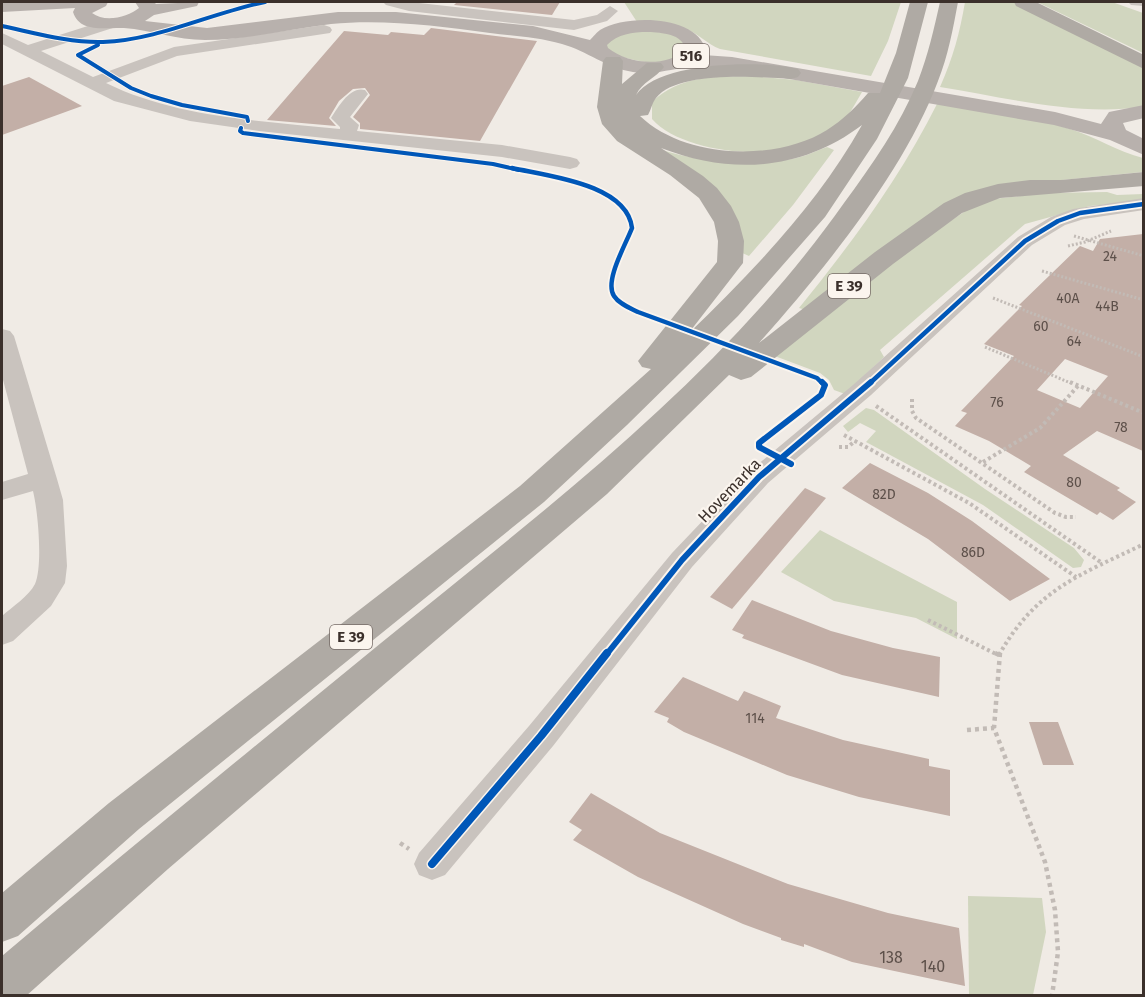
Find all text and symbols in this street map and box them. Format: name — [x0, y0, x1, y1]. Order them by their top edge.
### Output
road number: 516 — [673, 44, 709, 68]
house number: 24 — [1103, 248, 1118, 265]
road number: E 39 — [828, 274, 870, 298]
house number: 40A — [1056, 290, 1080, 307]
house number: 44B — [1095, 298, 1119, 315]
house number: 60 — [1033, 318, 1049, 335]
house number: 64 — [1067, 333, 1082, 350]
house number: 76 — [990, 394, 1004, 411]
house number: 78 — [1114, 419, 1128, 436]
street label: Hovemarka — [694, 454, 765, 526]
house number: 80 — [1066, 474, 1082, 491]
house number: 82D — [872, 486, 896, 503]
house number: 86D — [961, 544, 985, 561]
road number: E 39 — [330, 625, 372, 649]
house number: 114 — [745, 710, 765, 727]
house number: 138 — [879, 948, 903, 967]
house number: 140 — [921, 957, 945, 976]

